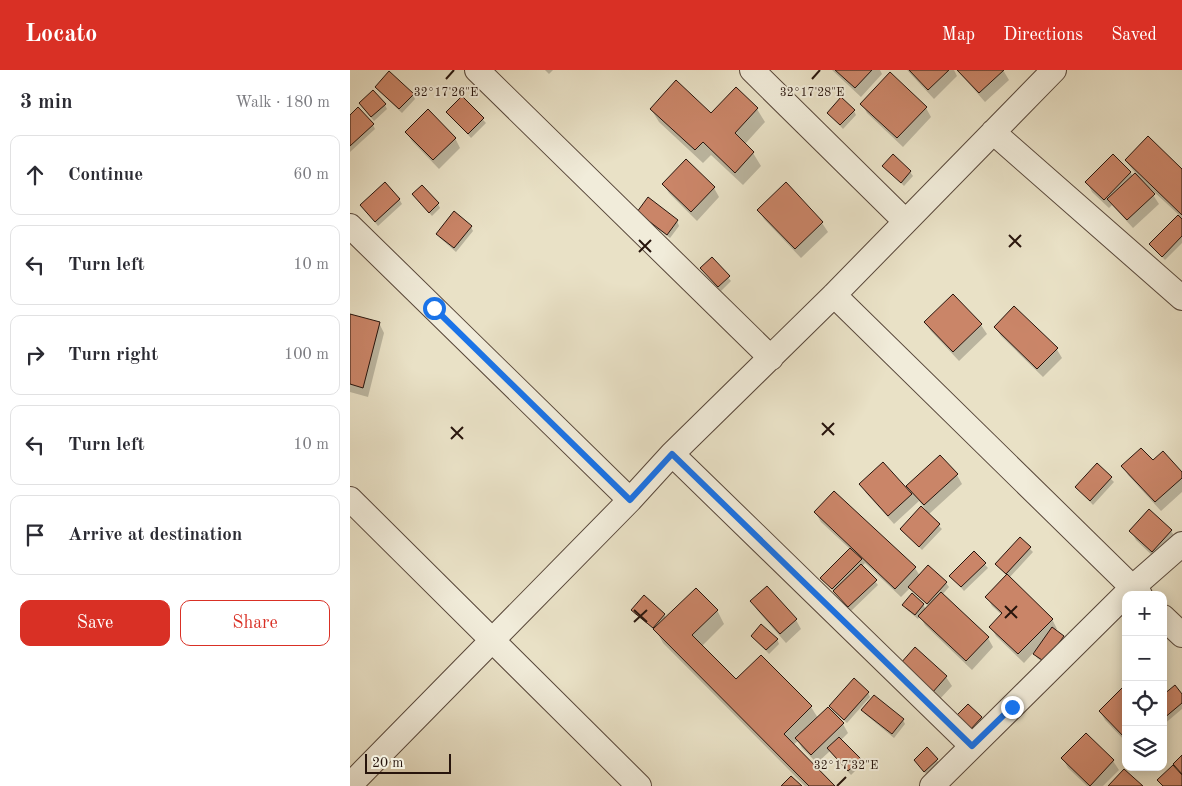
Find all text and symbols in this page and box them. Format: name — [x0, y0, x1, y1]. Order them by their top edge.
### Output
text: Locato — [25, 23, 97, 47]
text: Map — [942, 26, 975, 44]
text: Directions — [1003, 26, 1083, 44]
text: Saved — [1111, 26, 1157, 44]
text: 32°17'26"E — [414, 87, 478, 99]
text: 32°17'28"E — [780, 87, 844, 99]
text: 3 min — [20, 92, 73, 113]
text: Walk · 180 m — [235, 95, 330, 111]
icon: ahead — [21, 161, 49, 189]
text: Continue — [68, 166, 143, 185]
text: 60 m — [293, 167, 329, 183]
icon: left — [21, 251, 49, 279]
text: Turn left — [68, 256, 145, 275]
text: 10 m — [293, 257, 329, 273]
route start — [423, 297, 446, 320]
icon: right — [21, 341, 49, 369]
text: Turn right — [68, 346, 158, 365]
text: 100 m — [284, 347, 329, 363]
icon: left — [21, 431, 49, 459]
text: Turn left — [68, 436, 145, 455]
text: 10 m — [293, 437, 329, 453]
icon: arrive — [21, 521, 49, 549]
text: Arrive at destination — [68, 526, 242, 545]
map controls — [1122, 591, 1167, 771]
button: + — [1122, 591, 1167, 636]
button: Save — [20, 600, 170, 646]
button: Share — [180, 600, 330, 646]
button: − — [1122, 636, 1167, 681]
button: locate — [1122, 681, 1167, 726]
route end — [1001, 696, 1024, 719]
button: layers — [1122, 726, 1167, 771]
scale bar — [365, 751, 451, 774]
text: 20 m — [372, 756, 403, 770]
text: 32°17'32"E — [814, 760, 878, 772]

